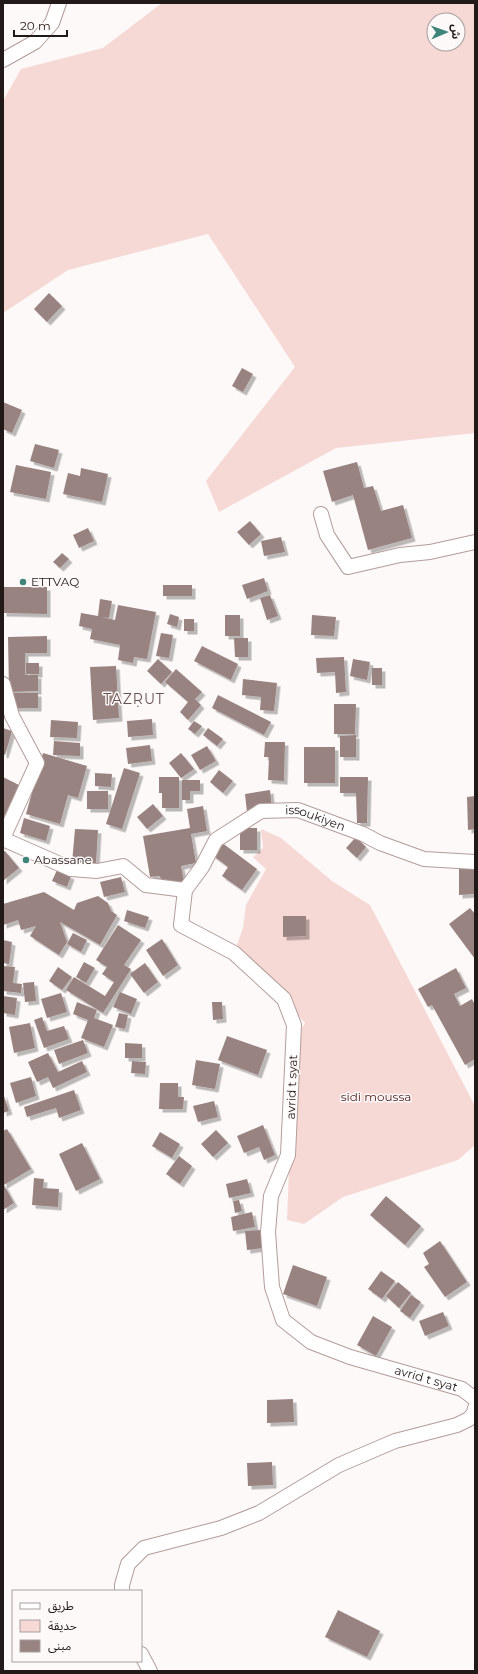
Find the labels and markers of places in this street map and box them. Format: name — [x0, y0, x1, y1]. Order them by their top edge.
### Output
place label: ETTVAQ — [31, 574, 79, 589]
marker: ETTVAQ — [18, 577, 28, 587]
place label: Abassane — [34, 852, 92, 867]
marker: Abassane — [21, 855, 31, 865]

